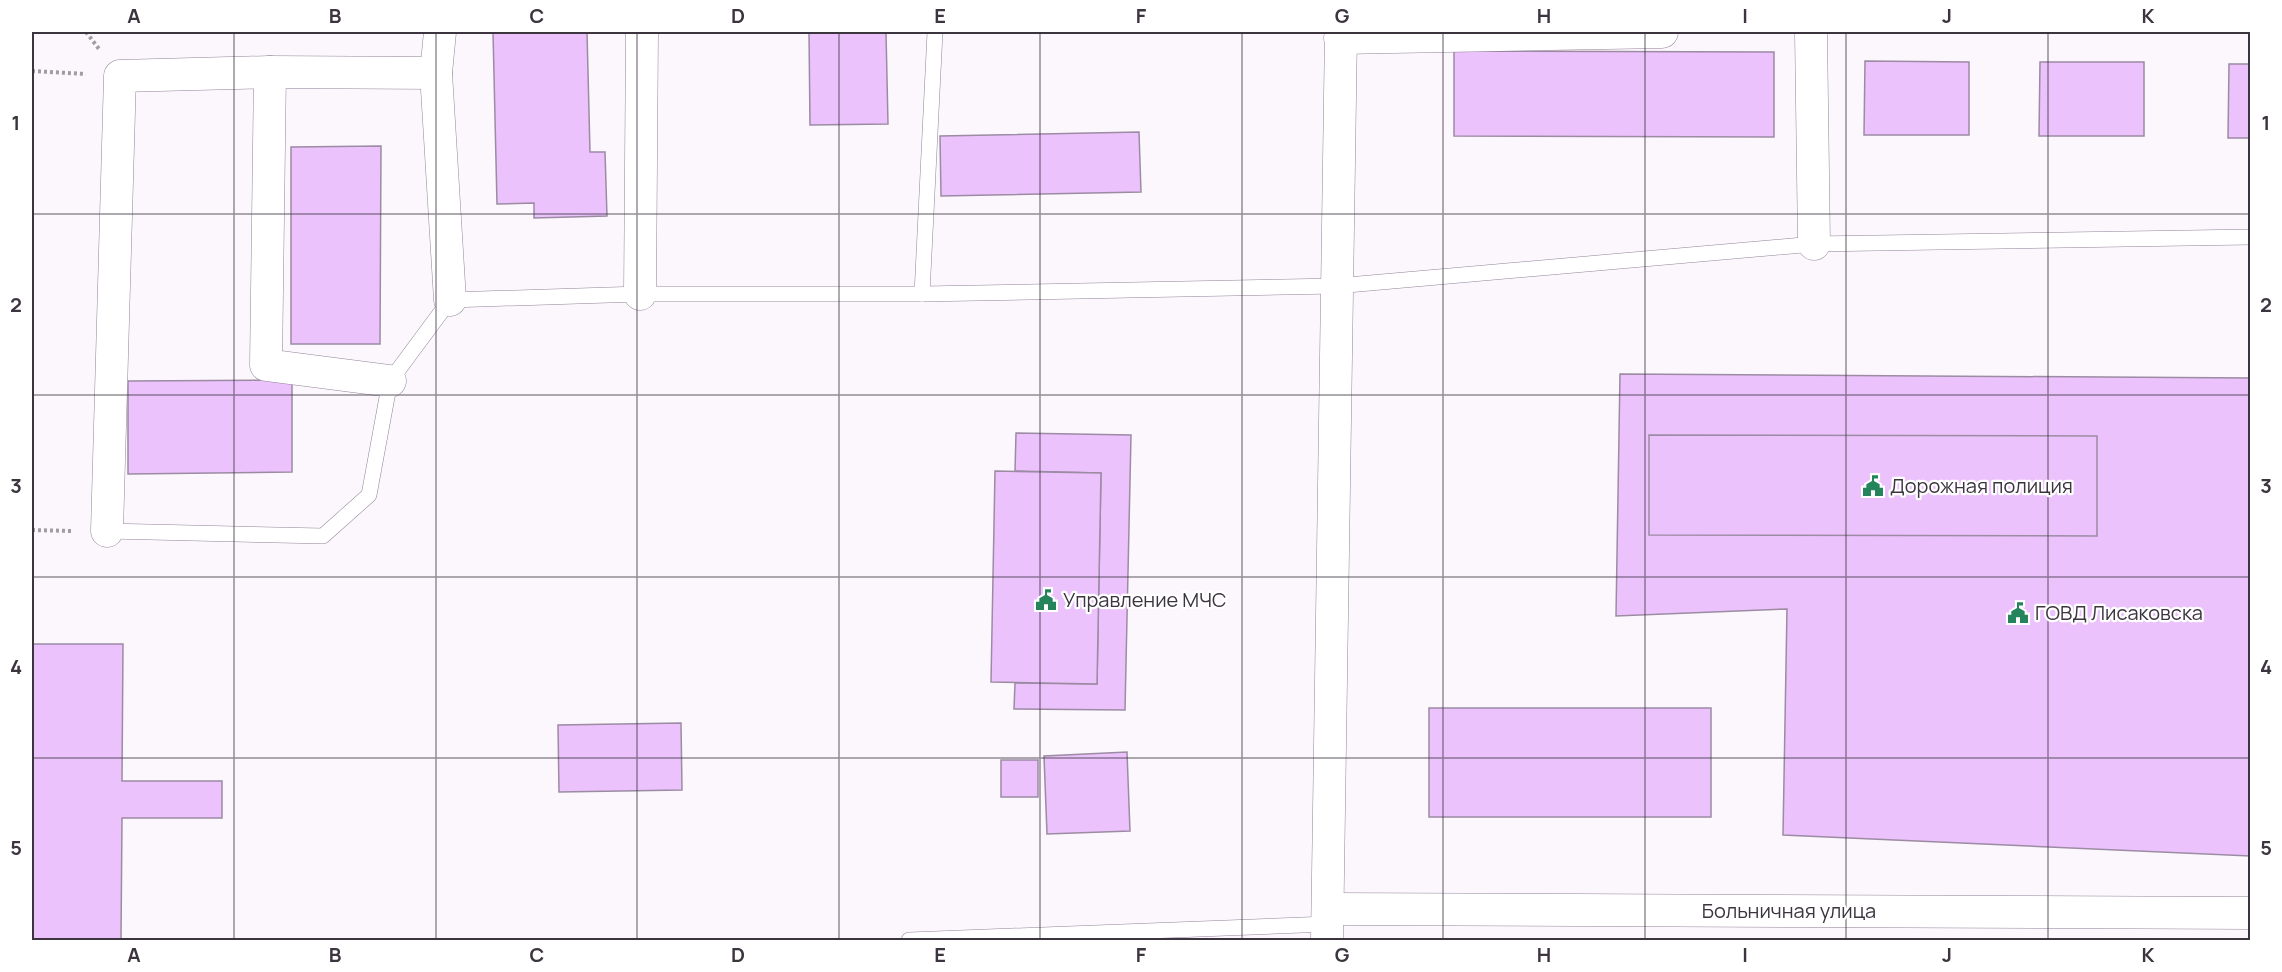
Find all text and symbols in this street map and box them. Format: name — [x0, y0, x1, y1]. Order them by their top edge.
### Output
text: A — [127, 2, 141, 29]
text: B — [329, 2, 342, 29]
text: C — [530, 2, 544, 29]
text: D — [731, 2, 745, 29]
text: E — [934, 2, 946, 29]
text: F — [1136, 2, 1147, 29]
text: G — [1335, 2, 1350, 29]
text: H — [1537, 2, 1551, 29]
text: I — [1742, 2, 1748, 29]
text: J — [1942, 2, 1952, 29]
text: K — [2142, 2, 2155, 29]
text: 1 — [12, 109, 20, 136]
text: 1 — [2262, 109, 2270, 136]
text: 2 — [10, 291, 22, 318]
text: 2 — [2260, 291, 2272, 318]
text: 3 — [10, 472, 22, 499]
place label: Дорожная полиция — [1890, 472, 2073, 499]
text: 3 — [2260, 472, 2272, 499]
public building icon: Дорожная полиция — [1861, 474, 1885, 498]
place label: Управление МЧС — [1063, 586, 1226, 613]
public building icon: Управление МЧС — [1034, 588, 1058, 612]
place label: ГОВД Лисаковска — [2035, 599, 2203, 626]
public building icon: ГОВД Лисаковска — [2006, 601, 2030, 625]
text: 4 — [10, 653, 22, 680]
text: 4 — [2260, 653, 2272, 680]
text: 5 — [10, 834, 22, 861]
text: 5 — [2260, 834, 2272, 861]
street label: Больничная улица — [1702, 897, 1876, 924]
text: A — [127, 941, 141, 968]
text: B — [329, 941, 342, 968]
text: C — [530, 941, 544, 968]
text: D — [731, 941, 745, 968]
text: E — [934, 941, 946, 968]
text: F — [1136, 941, 1147, 968]
text: G — [1335, 941, 1350, 968]
text: H — [1537, 941, 1551, 968]
text: I — [1742, 941, 1748, 968]
text: J — [1942, 941, 1952, 968]
text: K — [2142, 941, 2155, 968]

